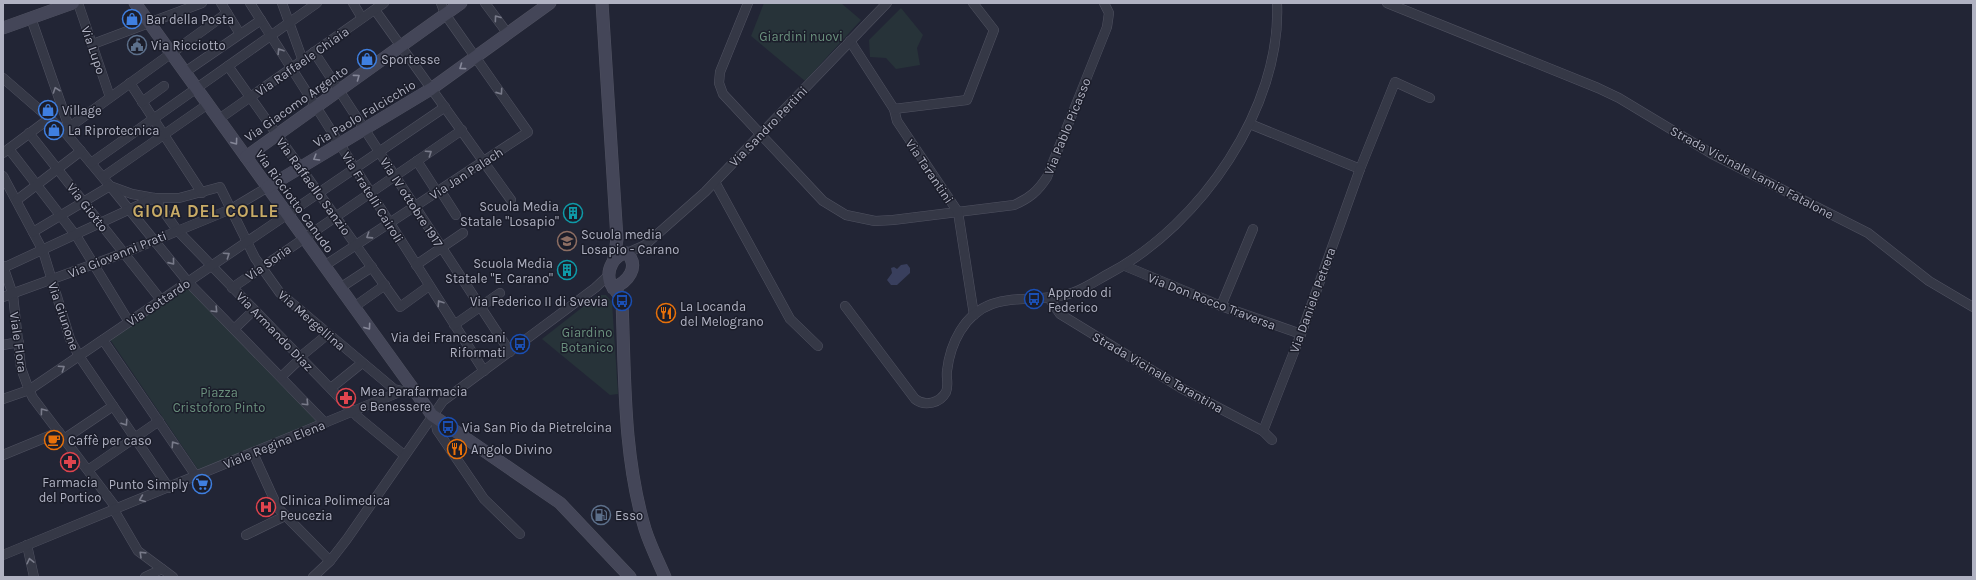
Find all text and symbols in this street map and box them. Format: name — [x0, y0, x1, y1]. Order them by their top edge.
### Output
shop icon: Bar della Posta — [121, 8, 143, 30]
place label: Bar della Posta — [146, 12, 234, 27]
one-way arrow — [494, 16, 501, 23]
street label: Via Lupo — [78, 24, 109, 76]
street label: Via Raffaele Chiaia — [253, 24, 352, 99]
park label: Giardini nuovi — [759, 29, 843, 44]
public building icon: Via Ricciotto — [126, 34, 148, 56]
place label: Via Ricciotto — [151, 38, 226, 53]
one-way arrow — [278, 48, 285, 55]
shop icon: Sportesse — [356, 48, 378, 70]
place label: Sportesse — [381, 52, 440, 67]
street label: Via Giacomo Argento — [242, 62, 351, 145]
one-way arrow — [459, 62, 466, 69]
one-way arrow — [353, 75, 360, 82]
street label: Via Pablo Picasso — [1041, 76, 1094, 177]
street label: Via Paolo Falcicchio — [310, 77, 418, 150]
street label: Via Sandro Pertini — [726, 83, 811, 170]
one-way arrow — [52, 87, 61, 94]
one-way arrow — [495, 88, 503, 95]
shop icon: Village — [37, 99, 59, 121]
place label: Village — [62, 103, 102, 118]
shop icon: La Riprotecnica — [43, 119, 65, 141]
place label: La Riprotecnica — [68, 123, 159, 138]
street label: Strada Vicinale Lamie Fatalone — [1668, 123, 1836, 222]
street label: Via Raffaello Sanzio — [273, 135, 354, 238]
street label: Via Tarantini — [903, 136, 957, 206]
one-way arrow — [230, 137, 237, 144]
street label: Via Jan Palach — [427, 144, 506, 203]
street label: Via Ricciotto Canudo — [252, 147, 337, 256]
street label: Via Fratelli Cairoli — [339, 149, 407, 245]
one-way arrow — [425, 150, 432, 157]
one-way arrow — [313, 153, 320, 160]
street label: Via IV ottobre 1917 — [377, 155, 446, 250]
street label: Via Giotto — [64, 180, 111, 235]
place label: Scuola Media Statale "Losapio" — [460, 199, 559, 229]
district label: GIOIA DEL COLLE — [133, 201, 279, 221]
building icon: Scuola Media Statale "Losapio" — [562, 202, 584, 224]
place label: Scuola media Losapio - Carano — [581, 227, 679, 257]
street label: Via Giovanni Prati — [66, 228, 169, 281]
school or university icon: Scuola media Losapio - Carano — [556, 230, 578, 252]
one-way arrow — [366, 232, 373, 239]
street label: Via Soria — [243, 241, 294, 284]
street label: Via Daniele Petrera — [1286, 245, 1338, 355]
one-way arrow — [223, 252, 230, 260]
place label: Scuola Media Statale "E. Carano" — [445, 256, 553, 286]
one-way arrow — [167, 257, 174, 264]
building icon: Scuola Media Statale "E. Carano" — [556, 259, 578, 281]
street label: Via Don Rocco Traversa — [1146, 270, 1278, 333]
street label: Via Gottardo — [124, 276, 193, 329]
street label: Via Giunone — [45, 280, 82, 352]
place label: Approdo di Federico — [1048, 285, 1112, 315]
street label: Via Mergellina — [275, 287, 348, 354]
bus stop icon: Approdo di Federico — [1023, 288, 1045, 310]
street label: Via Armando Diaz — [233, 289, 316, 374]
bus stop icon: Via Federico II di Svevia — [611, 290, 633, 312]
place label: Via Federico II di Svevia — [470, 294, 608, 309]
place label: La Locanda del Melograno — [680, 299, 764, 329]
one-way arrow — [437, 300, 445, 307]
restaurant icon: La Locanda del Melograno — [655, 302, 677, 324]
one-way arrow — [210, 305, 218, 313]
street label: Viale Flora — [7, 311, 30, 373]
one-way arrow — [363, 323, 371, 330]
park label: Giardino Botanico — [561, 325, 613, 355]
street label: Strada Vicinale Tarantina — [1090, 329, 1226, 416]
place label: Via dei Francescani Riformati — [391, 330, 506, 360]
bus stop icon: Via dei Francescani Riformati — [509, 333, 531, 355]
one-way arrow — [57, 366, 64, 373]
place label: Mea Parafarmacia e Benessere — [360, 384, 468, 414]
park label: Piazza Cristoforo Pinto — [173, 385, 265, 415]
pharmacy icon: Mea Parafarmacia e Benessere — [335, 387, 357, 409]
one-way arrow — [301, 398, 309, 406]
one-way arrow — [40, 408, 48, 415]
bus stop icon: Via San Pio da Pietrelcina — [437, 416, 459, 438]
street label: Viale Regina Elena — [221, 417, 327, 472]
one-way arrow — [120, 419, 128, 426]
place label: Via San Pio da Pietrelcina — [462, 420, 612, 435]
cafe icon: Caffè per caso — [43, 429, 65, 451]
place label: Caffè per caso — [68, 433, 152, 448]
restaurant icon: Angolo Divino — [446, 438, 468, 460]
one-way arrow — [171, 441, 179, 448]
place label: Angolo Divino — [471, 442, 552, 457]
pharmacy icon: Farmacia del Portico — [59, 451, 81, 473]
supermarket icon: Punto Simply — [191, 473, 213, 495]
place label: Farmacia del Portico — [39, 475, 101, 505]
place label: Punto Simply — [109, 477, 188, 492]
place label: Clinica Polimedica Peucezia — [280, 493, 390, 523]
one-way arrow — [138, 494, 146, 502]
hospital icon: Clinica Polimedica Peucezia — [255, 496, 277, 518]
fuel station icon: Esso — [590, 504, 612, 526]
place label: Esso — [615, 508, 643, 523]
one-way arrow — [139, 551, 147, 559]
one-way arrow — [27, 558, 35, 564]

